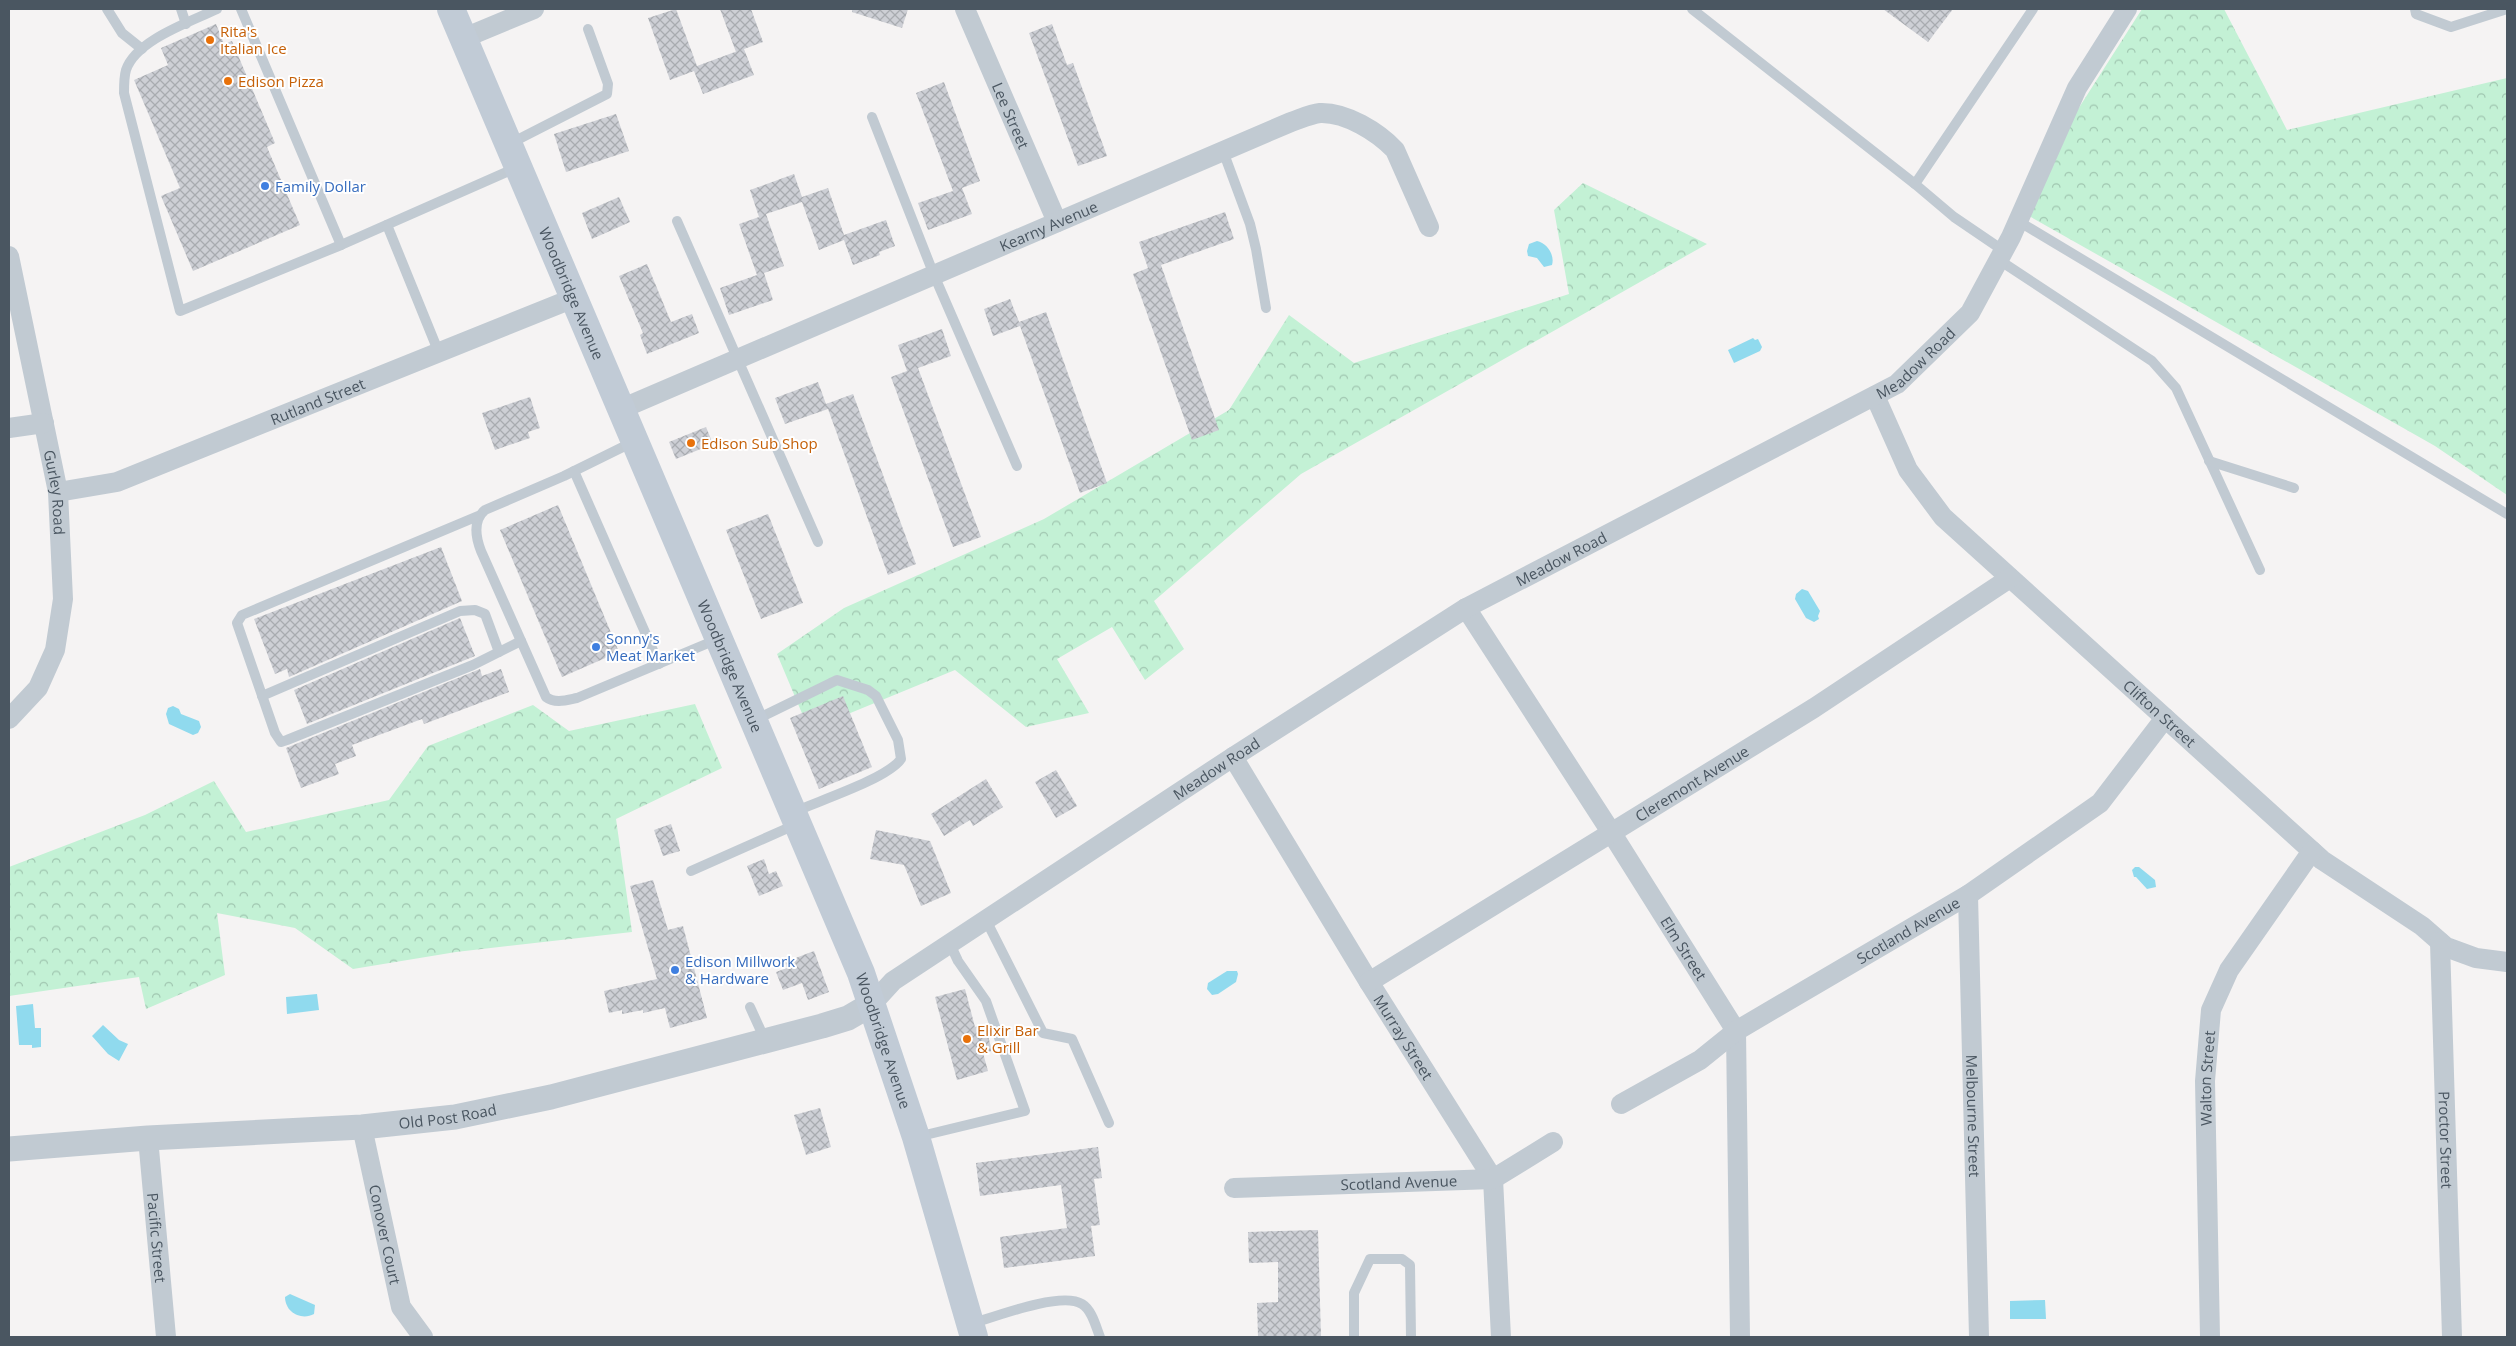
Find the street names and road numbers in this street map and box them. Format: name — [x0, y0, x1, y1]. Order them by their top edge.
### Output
street label: Lee Street — [988, 79, 1034, 152]
street label: Kearny Avenue — [996, 196, 1101, 256]
street label: Woodbridge Avenue — [535, 224, 609, 363]
street label: Meadow Road — [1872, 323, 1959, 403]
street label: Rutland Street — [267, 373, 368, 429]
street label: Gurley Road — [39, 448, 70, 535]
street label: Meadow Road — [1512, 527, 1610, 590]
street label: Woodbridge Avenue — [693, 597, 767, 735]
street label: Clifton Street — [2119, 675, 2200, 751]
street label: Meadow Road — [1169, 733, 1263, 804]
street label: Cleremont Avenue — [1631, 741, 1752, 826]
street label: Scotland Avenue — [1853, 892, 1963, 968]
street label: Elm Street — [1656, 912, 1712, 984]
street label: Woodbridge Avenue — [852, 970, 916, 1111]
street label: Murray Street — [1369, 991, 1438, 1083]
street label: Walton Street — [2195, 1030, 2219, 1126]
street label: Melbourne Street — [1962, 1054, 1985, 1178]
street label: Proctor Street — [2435, 1091, 2457, 1189]
street label: Old Post Road — [398, 1099, 498, 1133]
street label: Scotland Avenue — [1340, 1170, 1457, 1194]
street label: Conover Court — [365, 1183, 406, 1286]
street label: Pacific Street — [143, 1192, 171, 1283]

